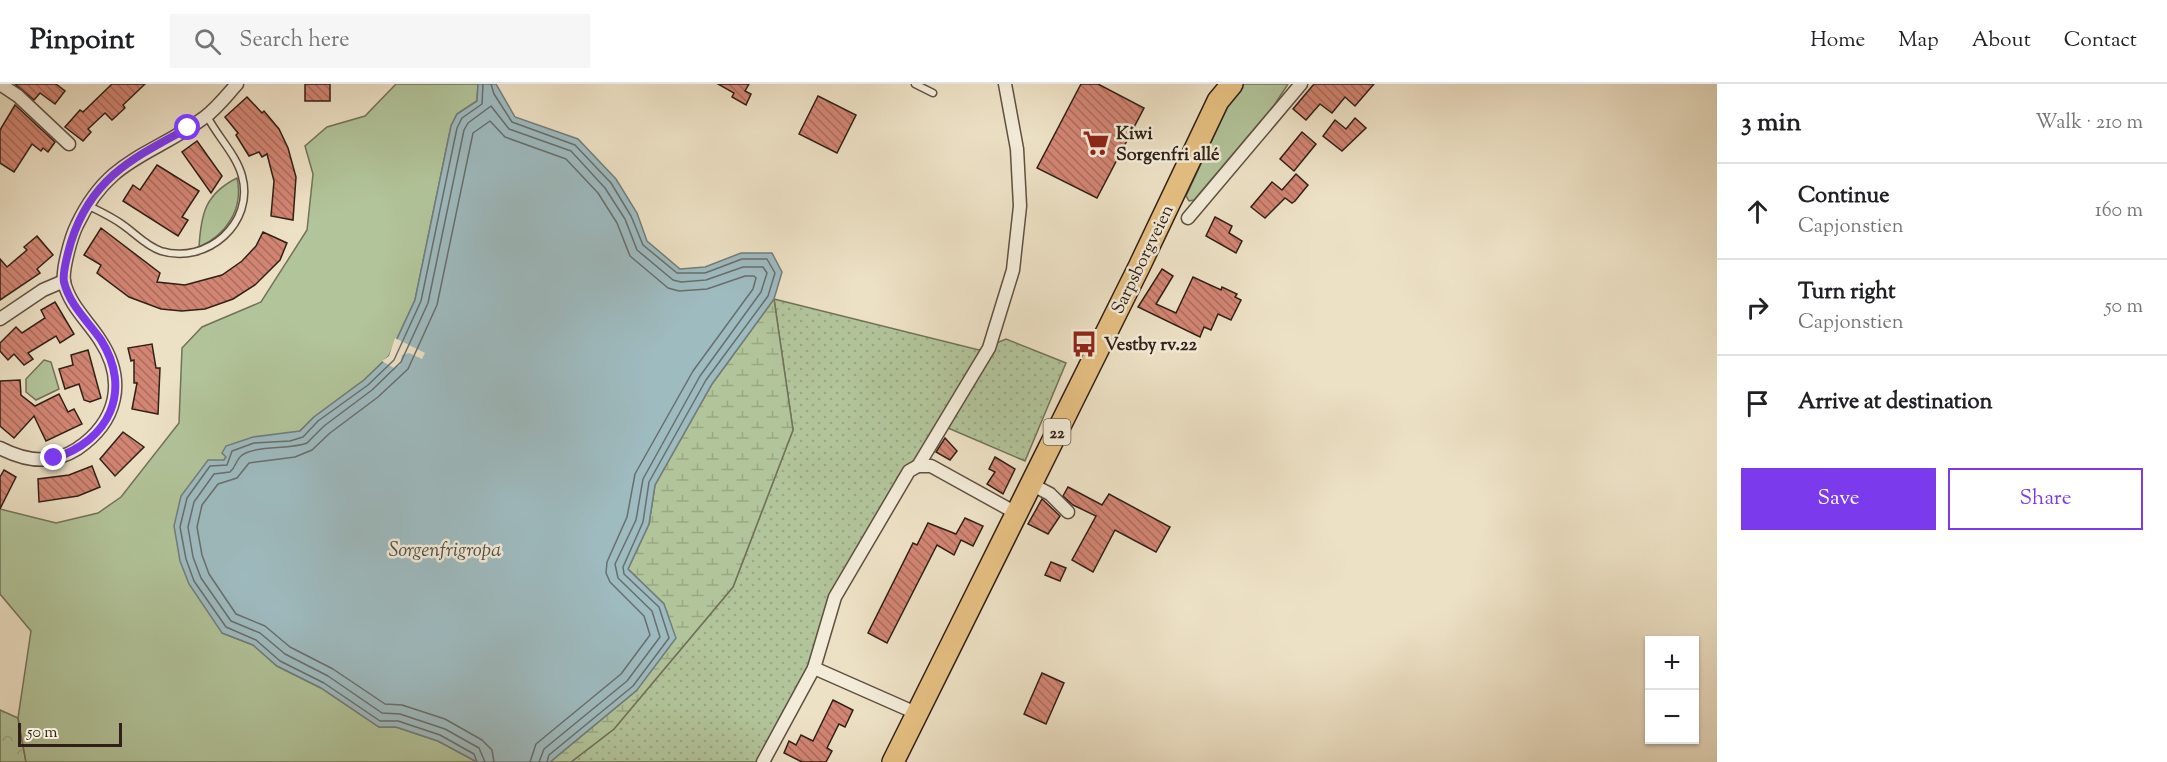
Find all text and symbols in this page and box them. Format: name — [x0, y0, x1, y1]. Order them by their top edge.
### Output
search box — [170, 14, 590, 68]
text: Pinpoint — [30, 21, 134, 61]
icon: search — [191, 25, 224, 58]
text: Search here — [239, 25, 350, 57]
text: Home — [1810, 26, 1865, 56]
text: Map — [1898, 26, 1939, 56]
text: About — [1972, 26, 2031, 56]
text: Contact — [2064, 26, 2137, 56]
text: 3 min — [1741, 105, 1801, 142]
text: Walk · 210 m — [2035, 109, 2143, 138]
route start — [174, 114, 200, 140]
place label: Kiwi Sorgenfri allé — [1116, 122, 1220, 169]
supermarket icon: Kiwi Sorgenfri allé — [1081, 128, 1111, 158]
text: Continue — [1798, 181, 1889, 213]
icon: ahead — [1741, 195, 1774, 228]
text: 160 m — [2095, 197, 2143, 226]
street label: Sarpsborgveien — [1106, 200, 1182, 319]
text: Capjonstien — [1798, 213, 1904, 242]
text: Turn right — [1798, 277, 1895, 309]
icon: right — [1741, 291, 1774, 324]
text: 50 m — [2105, 293, 2143, 322]
text: Capjonstien — [1798, 309, 1904, 338]
bus stop icon: Vestby rv.22 — [1069, 329, 1099, 359]
place label: Vestby rv.22 — [1104, 333, 1197, 359]
icon: arrive — [1741, 387, 1774, 420]
text: Arrive at destination — [1798, 387, 1993, 419]
road number: 22 — [1044, 419, 1070, 445]
route end — [40, 444, 66, 470]
button: Save — [1741, 468, 1936, 530]
button: Share — [1948, 468, 2143, 530]
water label: Sorgenfrigropa — [389, 537, 501, 566]
map controls — [1645, 636, 1699, 744]
button: + — [1645, 636, 1699, 690]
button: − — [1645, 690, 1699, 744]
scale bar — [18, 720, 122, 748]
text: 50 m — [27, 722, 58, 745]

